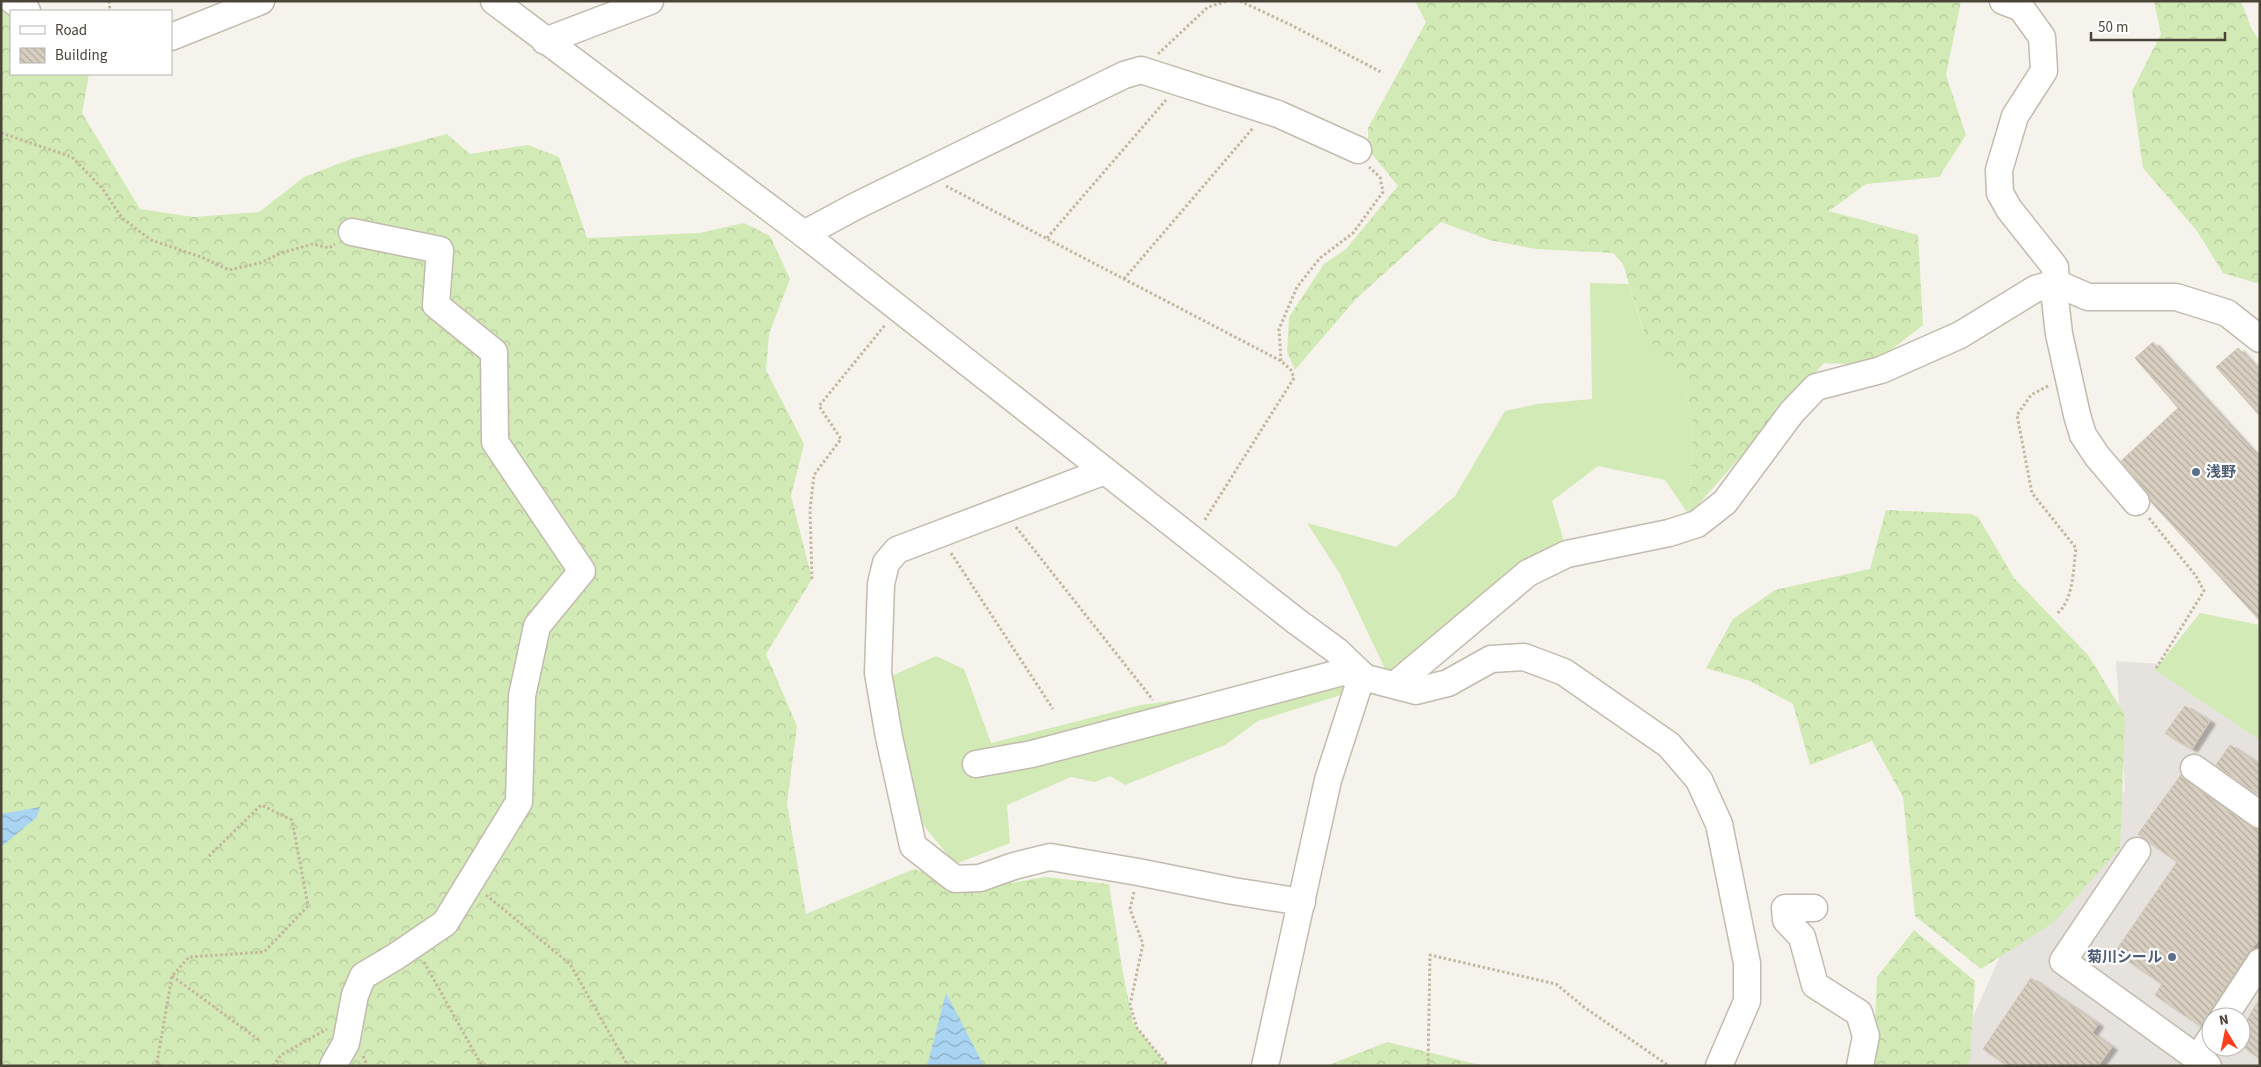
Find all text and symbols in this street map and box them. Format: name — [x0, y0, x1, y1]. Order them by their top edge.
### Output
legend — [10, 10, 172, 75]
scale bar — [2091, 10, 2225, 42]
text: 50 m — [2098, 17, 2128, 38]
text: Road — [55, 20, 87, 41]
text: Building — [55, 45, 108, 66]
place label: 浅野 — [2206, 462, 2236, 483]
marker: 浅野 — [2190, 466, 2202, 478]
place label: 菊川シール — [2087, 947, 2162, 968]
marker: 菊川シール — [2166, 951, 2178, 963]
north arrow — [2201, 1007, 2251, 1057]
text: N — [2218, 1010, 2230, 1031]

